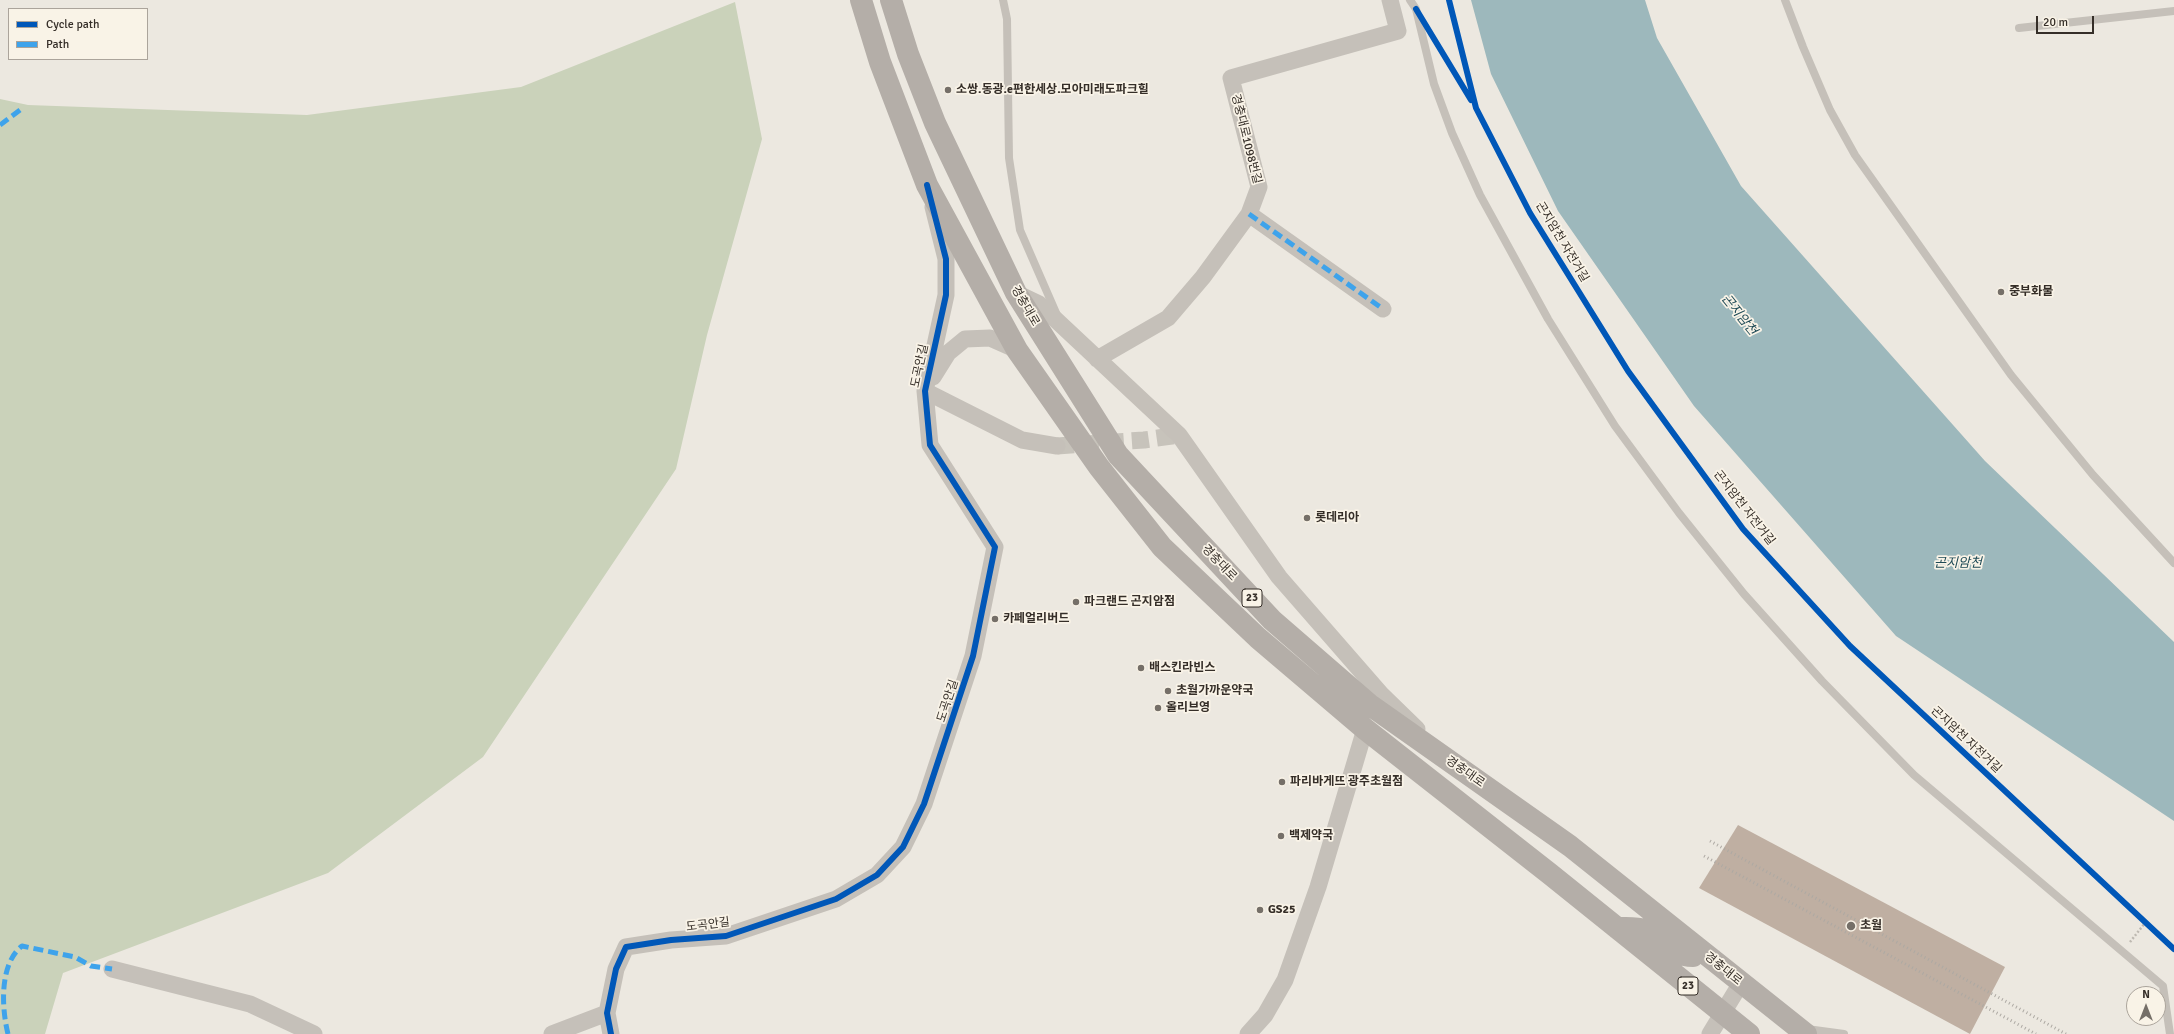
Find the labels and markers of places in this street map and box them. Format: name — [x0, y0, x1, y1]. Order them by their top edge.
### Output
place label: 소쌍.동광.e편한세상.모아미래도파크힐 — [956, 83, 1149, 97]
marker: 소쌍.동광.e편한세상.모아미래도파크힐 — [943, 85, 953, 95]
place label: 중부화물 — [2009, 285, 2053, 299]
marker: 중부화물 — [1996, 287, 2006, 297]
place label: 롯데리아 — [1315, 511, 1359, 525]
marker: 롯데리아 — [1302, 513, 1312, 523]
place label: 파크랜드 곤지암점 — [1084, 595, 1175, 609]
marker: 파크랜드 곤지암점 — [1071, 597, 1081, 607]
place label: 카페얼리버드 — [1003, 612, 1069, 626]
marker: 카페얼리버드 — [990, 614, 1000, 624]
place label: 배스킨라빈스 — [1149, 661, 1215, 675]
marker: 배스킨라빈스 — [1136, 663, 1146, 673]
place label: 초월가까운약국 — [1176, 684, 1253, 698]
marker: 초월가까운약국 — [1163, 686, 1173, 696]
place label: 올리브영 — [1166, 701, 1210, 715]
marker: 올리브영 — [1153, 703, 1163, 713]
place label: 파리바게뜨 광주초월점 — [1290, 775, 1403, 789]
marker: 파리바게뜨 광주초월점 — [1277, 777, 1287, 787]
place label: 백제약국 — [1289, 829, 1333, 843]
marker: 백제약국 — [1276, 831, 1286, 841]
place label: GS25 — [1268, 903, 1295, 917]
marker: GS25 — [1255, 905, 1265, 915]
place label: 초월 — [1860, 919, 1882, 933]
marker: 초월 — [1845, 920, 1857, 932]

